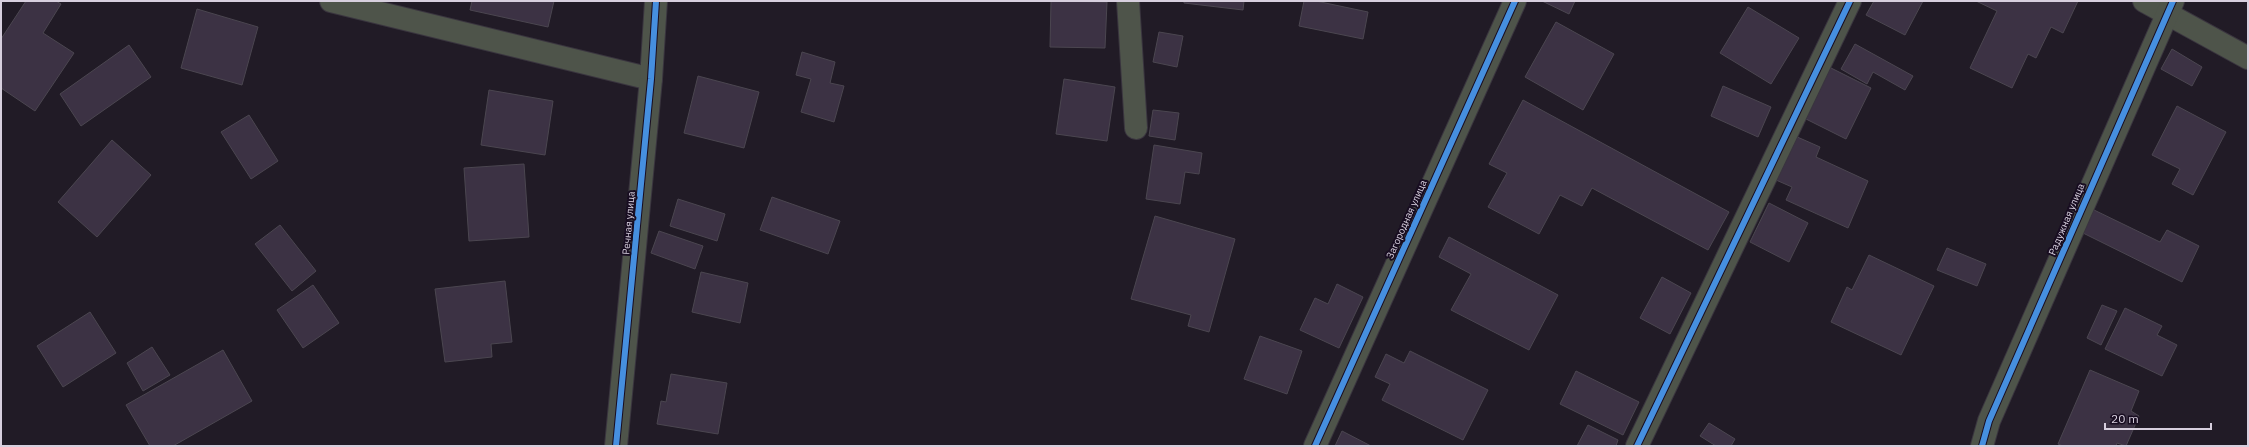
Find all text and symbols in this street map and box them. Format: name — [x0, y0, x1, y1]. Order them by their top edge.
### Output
street label: Загородная улица — [1383, 177, 1430, 261]
street label: Радужная улица — [2045, 181, 2088, 257]
street label: Речная улица — [619, 190, 638, 255]
scale bar — [2105, 405, 2211, 431]
text: 20 m — [2111, 411, 2139, 426]

